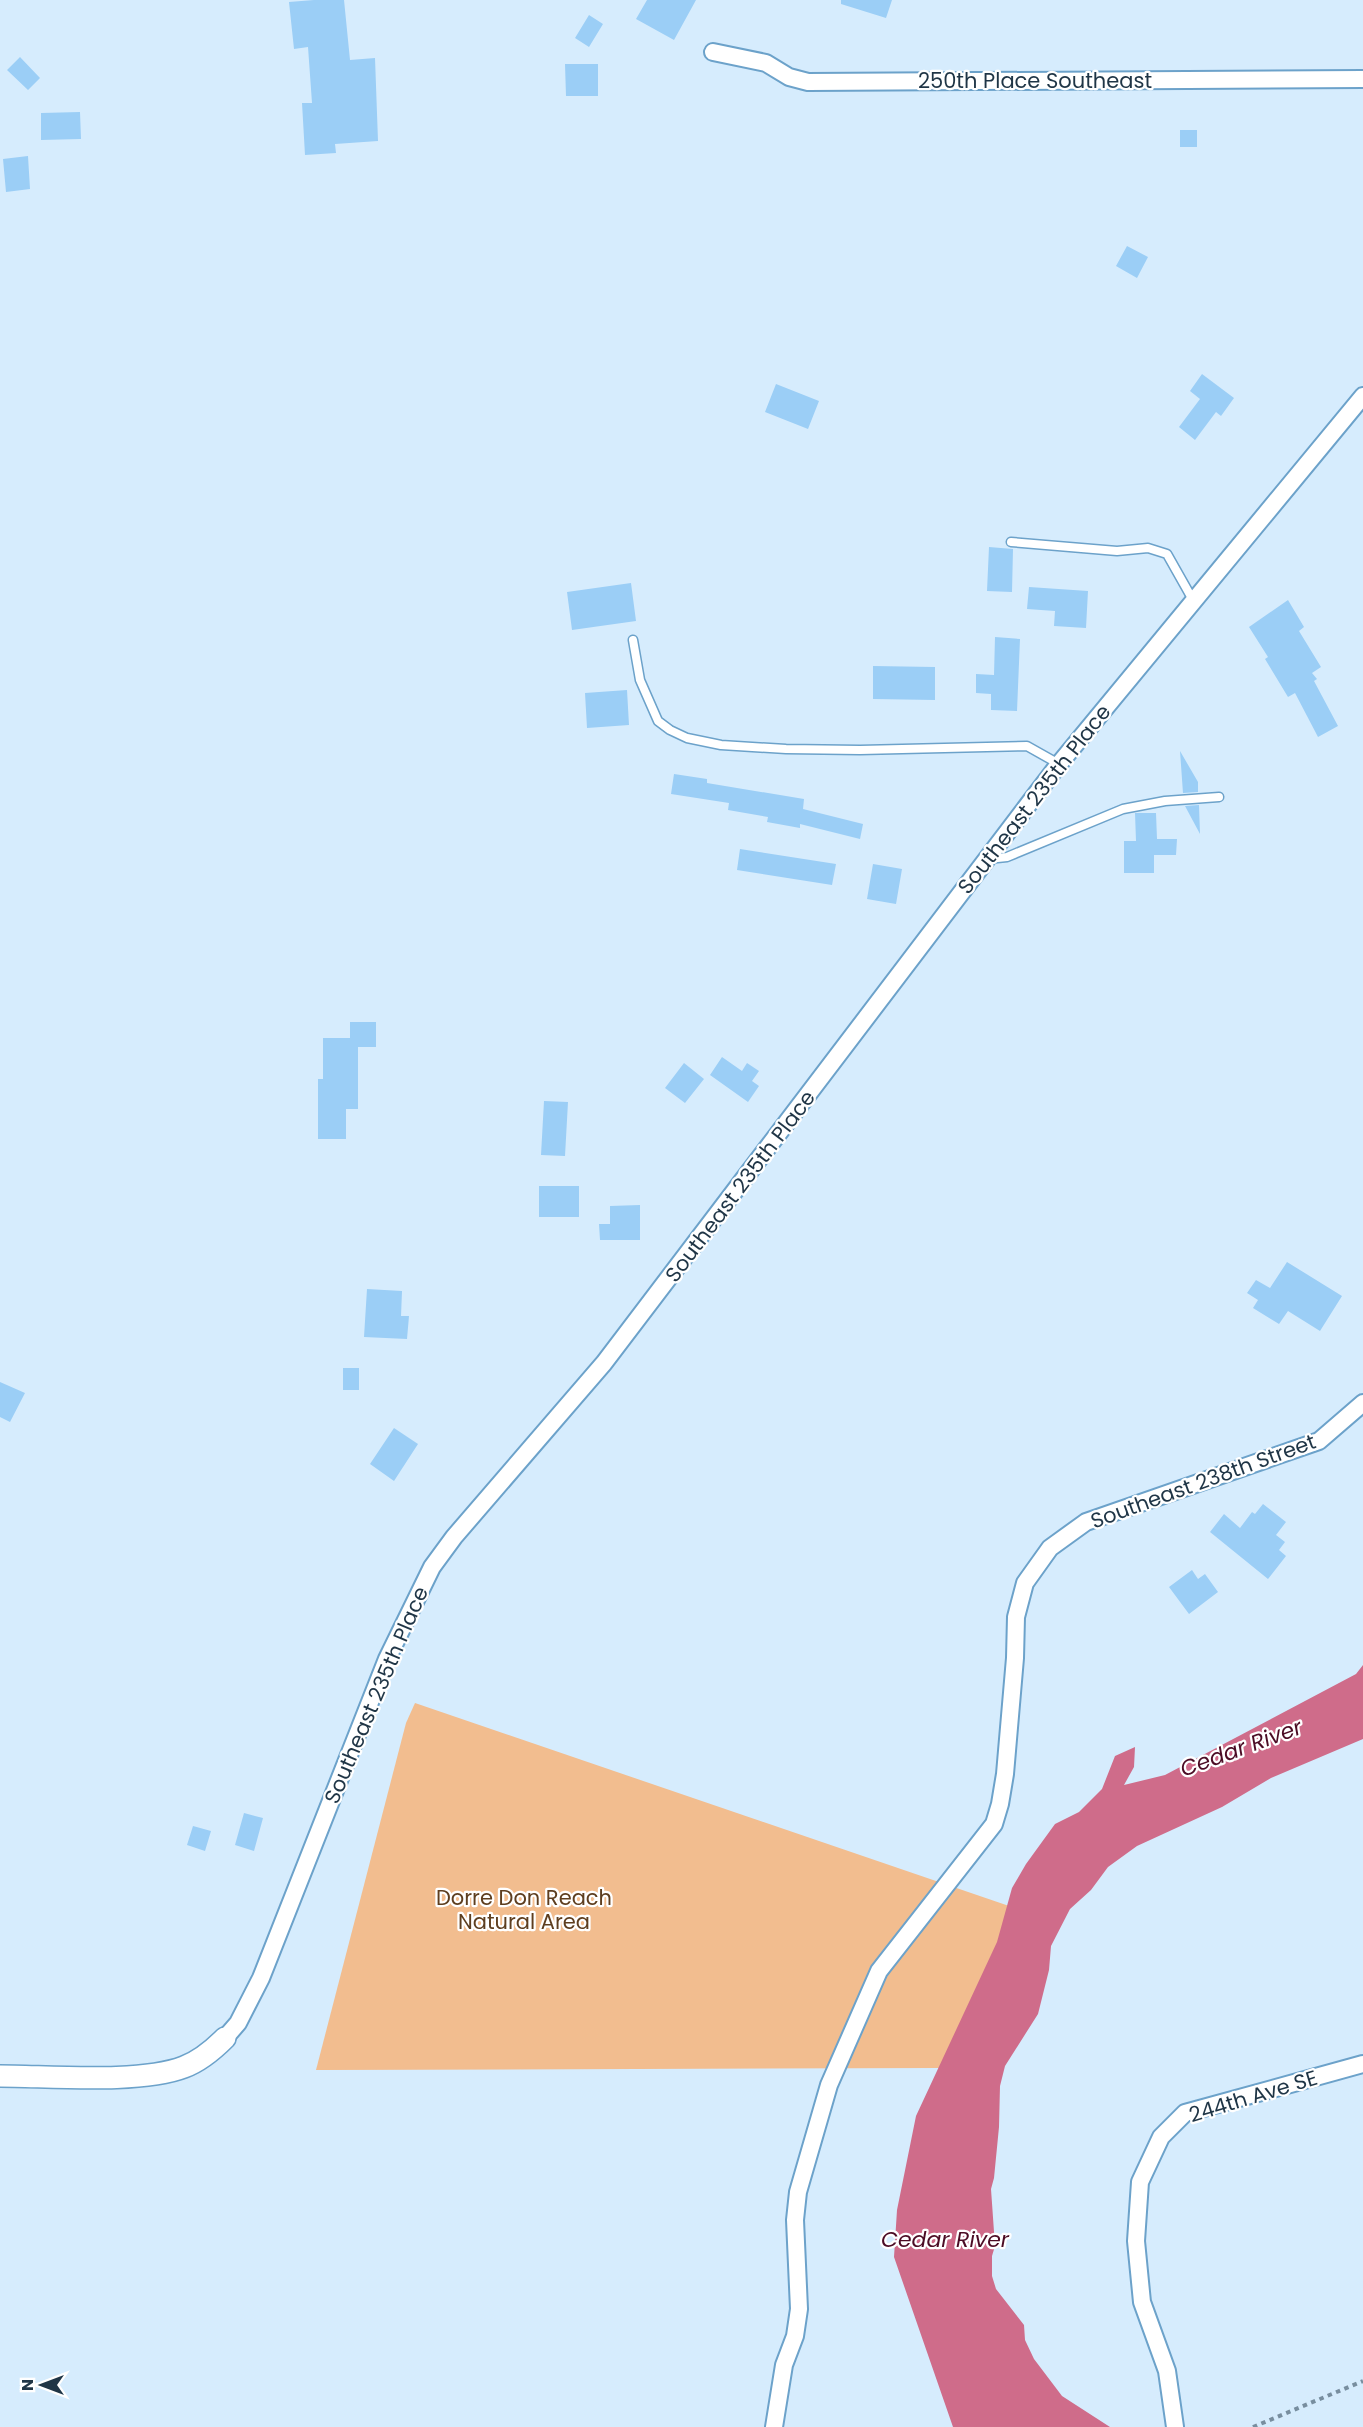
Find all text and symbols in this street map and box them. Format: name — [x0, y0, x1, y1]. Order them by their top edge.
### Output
street label: 250th Place Southeast — [918, 66, 1152, 95]
street label: Southeast 235th Place — [951, 698, 1117, 900]
street label: Southeast 235th Place — [658, 1084, 822, 1288]
street label: Southeast 238th Street — [1086, 1427, 1320, 1535]
street label: Southeast 235th Place — [317, 1582, 435, 1808]
water label: Cedar River — [1176, 1711, 1307, 1784]
park label: Dorre Don Reach Natural Area — [436, 1883, 612, 1936]
street label: 244th Ave SE — [1185, 2063, 1321, 2129]
water label: Cedar River — [881, 2224, 1010, 2255]
north arrow — [12, 2355, 72, 2415]
text: N — [16, 2379, 39, 2391]

